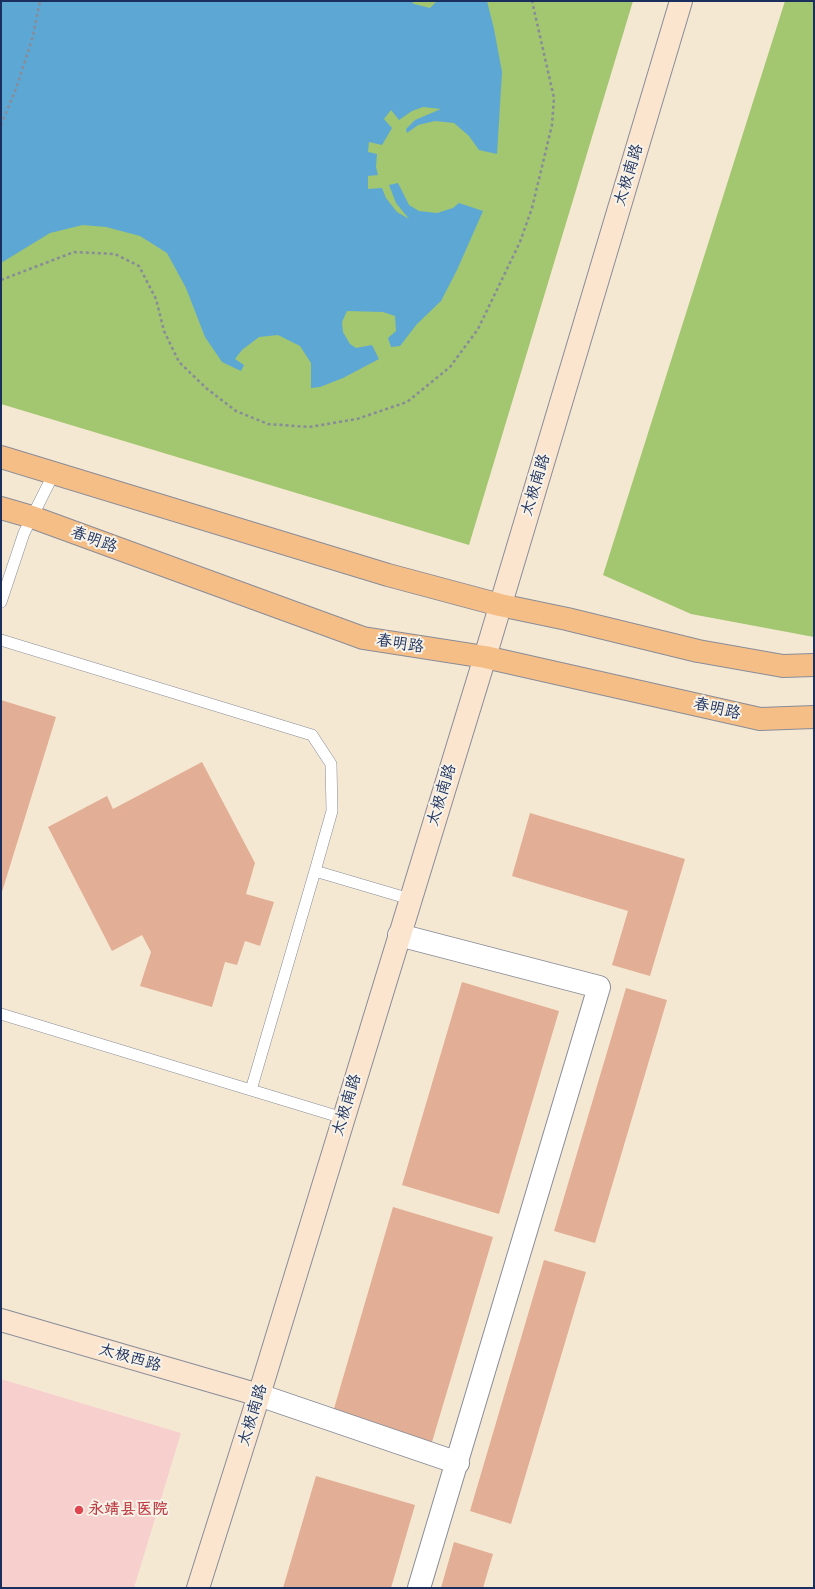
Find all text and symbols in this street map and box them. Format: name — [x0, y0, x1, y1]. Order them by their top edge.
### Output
street label: 太极南路 — [610, 142, 648, 208]
street label: 太极南路 — [517, 452, 555, 518]
street label: 春明路 — [68, 523, 120, 557]
street label: 春明路 — [375, 631, 425, 657]
street label: 春明路 — [691, 694, 743, 724]
street label: 太极南路 — [423, 762, 461, 828]
street label: 太极南路 — [328, 1072, 366, 1138]
street label: 太极西路 — [97, 1340, 163, 1376]
street label: 太极南路 — [234, 1382, 272, 1448]
place label: 永靖县医院 — [88, 1500, 168, 1520]
marker: 永靖县医院 — [73, 1504, 85, 1516]

